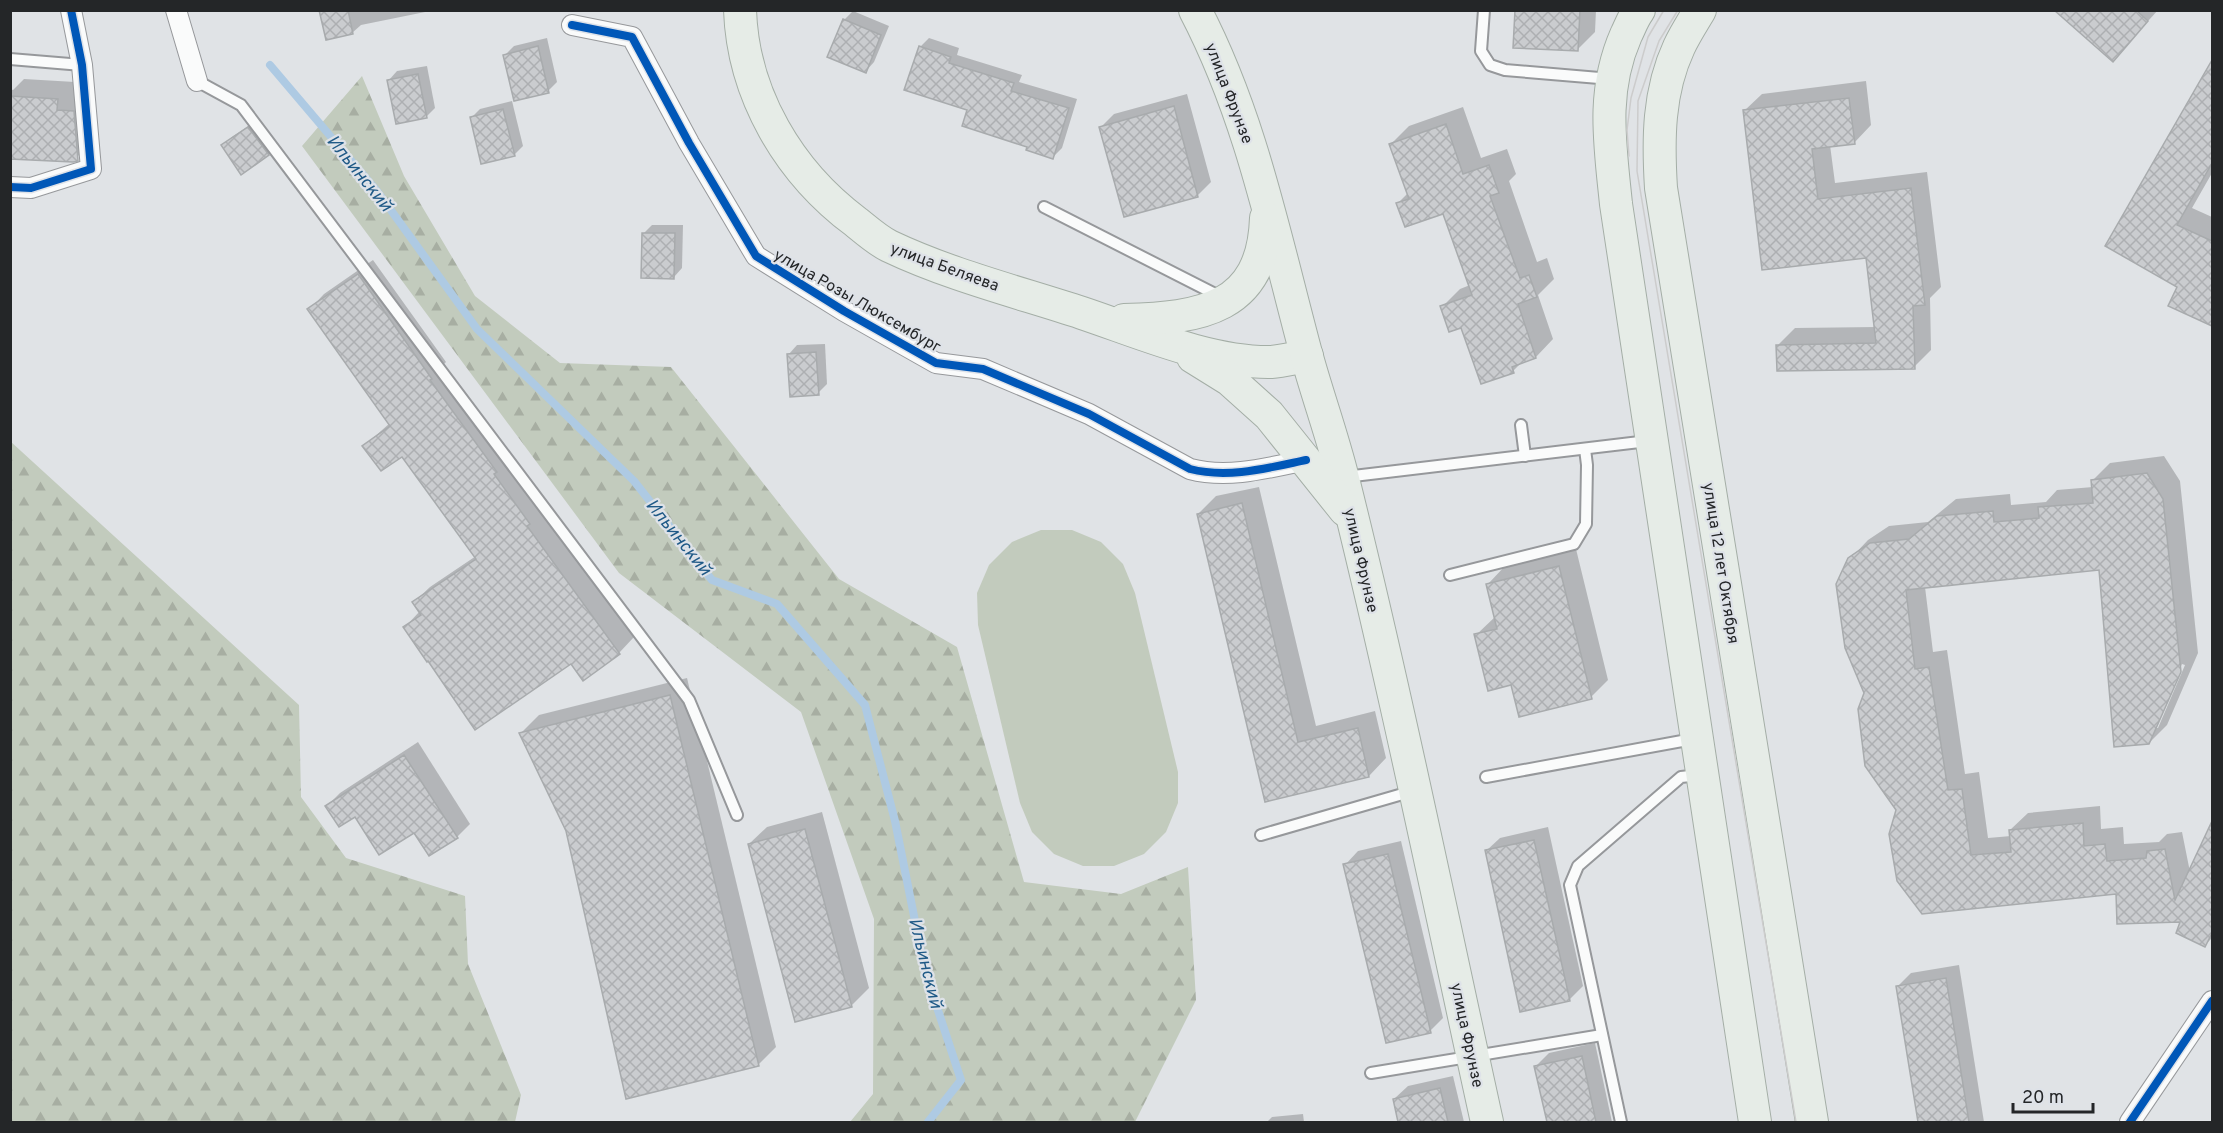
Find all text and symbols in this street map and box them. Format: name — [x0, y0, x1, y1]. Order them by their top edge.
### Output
street label: улица Фрунзе — [1200, 40, 1257, 147]
water label: Ильинский — [321, 131, 397, 218]
street label: улица Беляева — [887, 239, 1001, 297]
street label: улица Розы Люксембург — [770, 246, 944, 358]
street label: улица 12 лет Октября — [1697, 481, 1743, 645]
water label: Ильинский — [640, 495, 716, 582]
street label: улица Фрунзе — [1338, 506, 1382, 615]
water label: Ильинский — [902, 916, 947, 1012]
street label: улица Фрунзе — [1445, 981, 1487, 1090]
scale bar — [2013, 1076, 2092, 1114]
text: 20 m — [2022, 1087, 2064, 1110]

